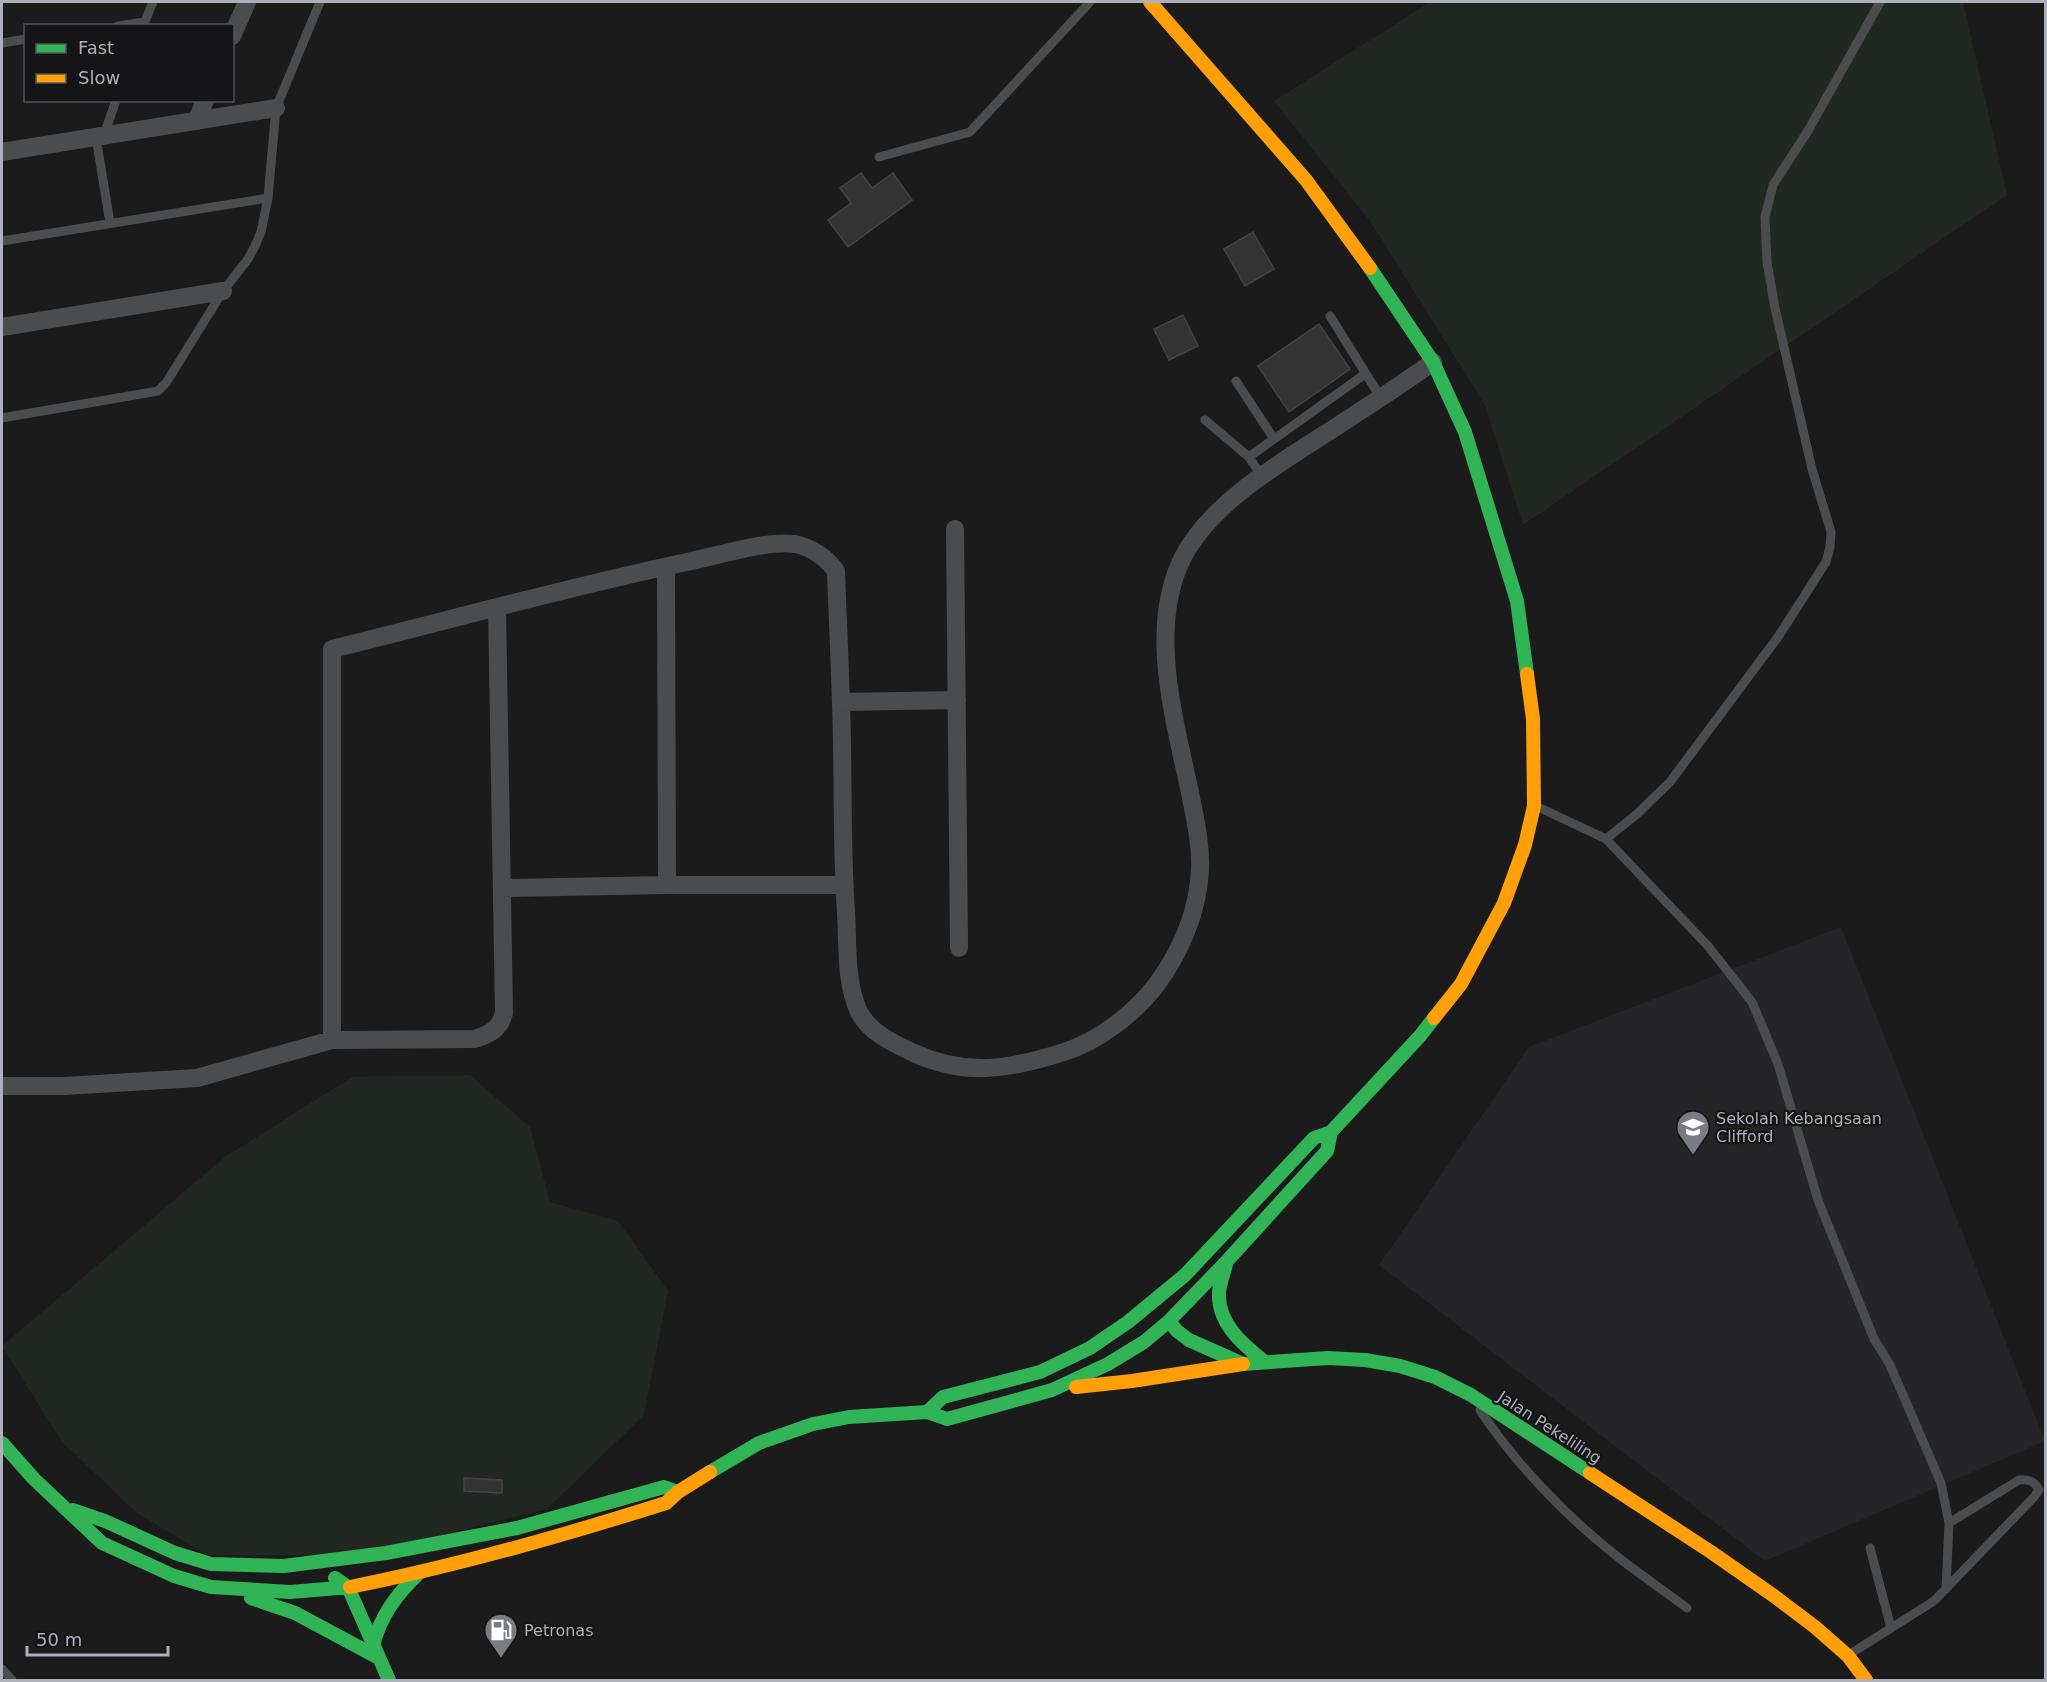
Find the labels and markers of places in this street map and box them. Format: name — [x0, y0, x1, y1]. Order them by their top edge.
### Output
school or university icon: Sekolah Kebangsaan Clifford — [1675, 1109, 1711, 1156]
place label: Sekolah Kebangsaan Clifford — [1716, 1109, 1882, 1146]
fuel station icon: Petronas — [483, 1612, 519, 1659]
place label: Petronas — [524, 1621, 594, 1640]

